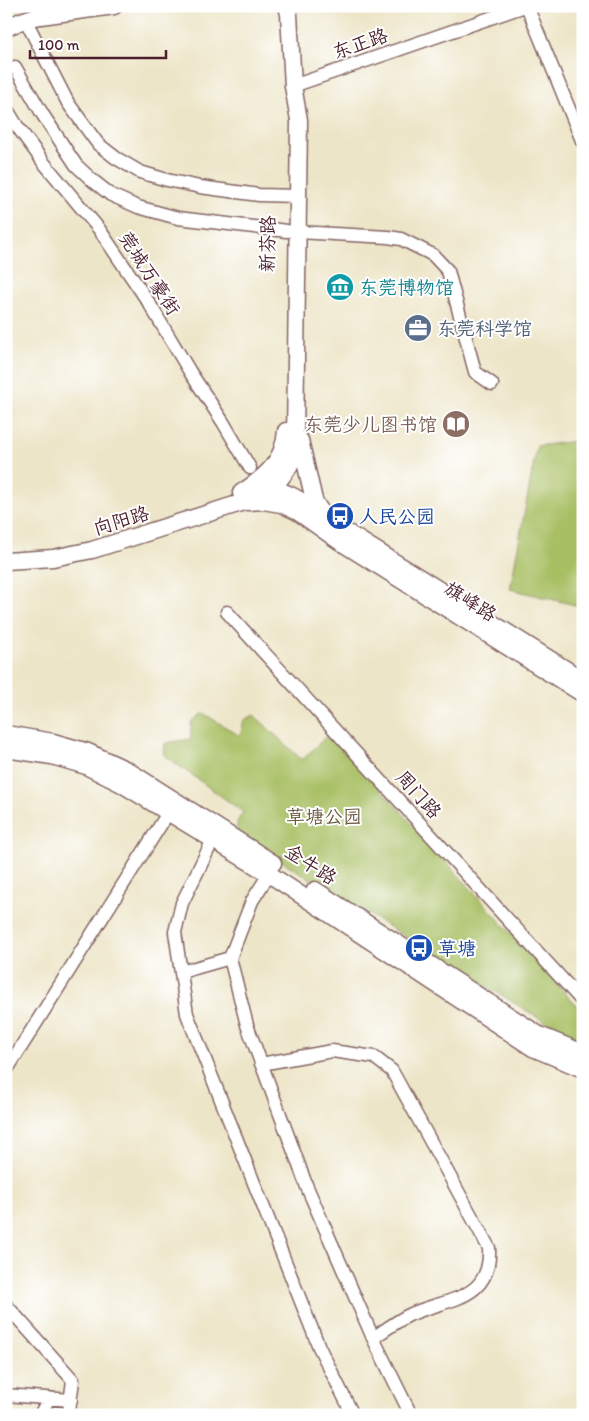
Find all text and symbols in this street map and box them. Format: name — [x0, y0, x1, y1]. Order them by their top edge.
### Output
street label: 东正路 — [329, 23, 391, 64]
scale bar — [30, 28, 166, 60]
text: 100 m — [38, 36, 80, 54]
street label: 新芬路 — [256, 215, 279, 273]
street label: 莞城万豪街 — [114, 227, 185, 319]
museum icon: 东莞博物馆 — [325, 272, 355, 302]
place label: 东莞博物馆 — [359, 276, 454, 299]
office icon: 东莞科学馆 — [403, 313, 433, 343]
place label: 东莞科学馆 — [437, 317, 532, 340]
library icon: 东莞少儿图书馆 — [441, 409, 471, 439]
place label: 东莞少儿图书馆 — [304, 413, 437, 436]
street label: 向阳路 — [91, 501, 152, 540]
bus stop icon: 人民公园 — [325, 501, 355, 531]
place label: 人民公园 — [359, 505, 435, 528]
street label: 旗峰路 — [440, 577, 501, 626]
street label: 周门路 — [391, 765, 446, 823]
park label: 草塘公园 — [286, 805, 362, 828]
street label: 金牛路 — [281, 839, 341, 890]
bus stop icon: 草塘 — [404, 933, 434, 963]
place label: 草塘 — [438, 937, 476, 960]

